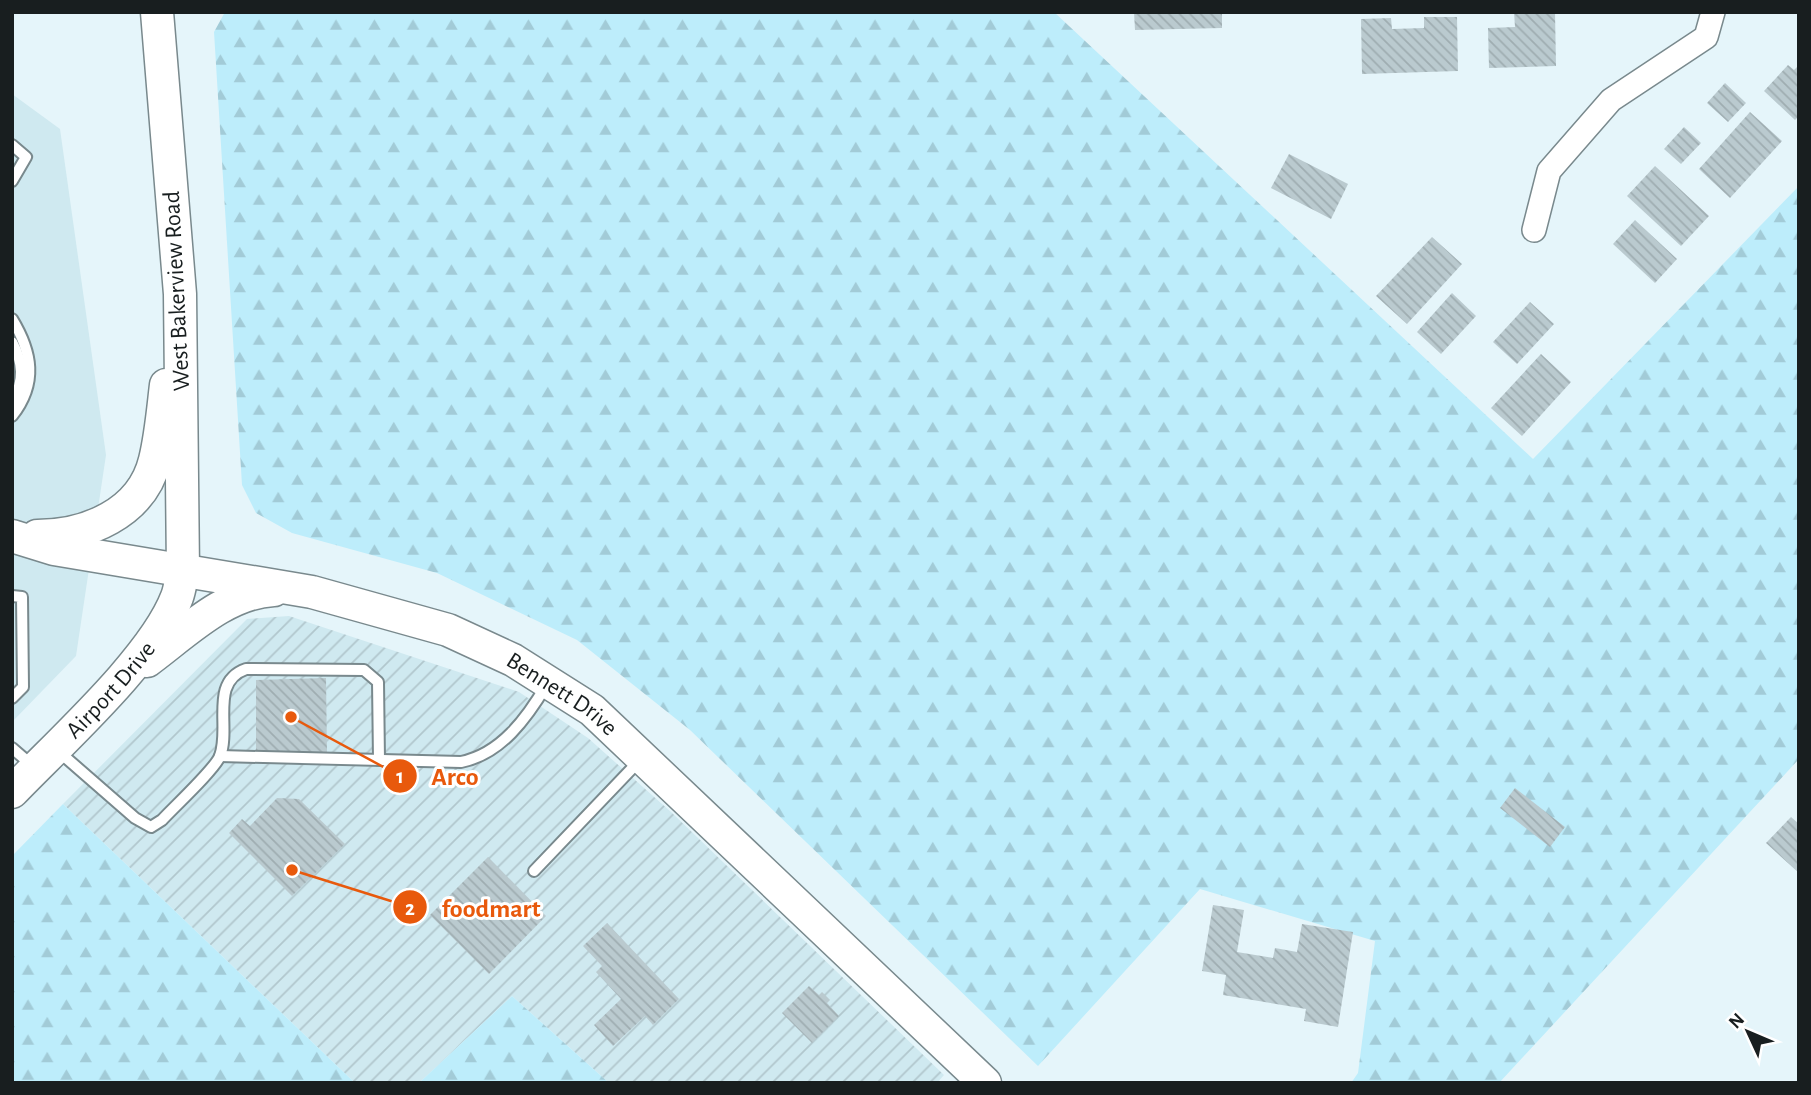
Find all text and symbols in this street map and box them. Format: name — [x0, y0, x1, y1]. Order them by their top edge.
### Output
street label: West Bakerview Road — [160, 190, 194, 392]
street label: Airport Drive — [62, 637, 160, 743]
street label: Bennett Drive — [502, 648, 622, 740]
callout: Arco — [383, 753, 493, 800]
text: Arco — [431, 764, 479, 790]
text: 1 — [396, 766, 404, 787]
callout: foodmart — [392, 884, 554, 931]
text: foodmart — [442, 896, 541, 922]
text: 2 — [405, 898, 415, 919]
north arrow — [1713, 997, 1783, 1067]
text: N — [1725, 1010, 1748, 1033]

